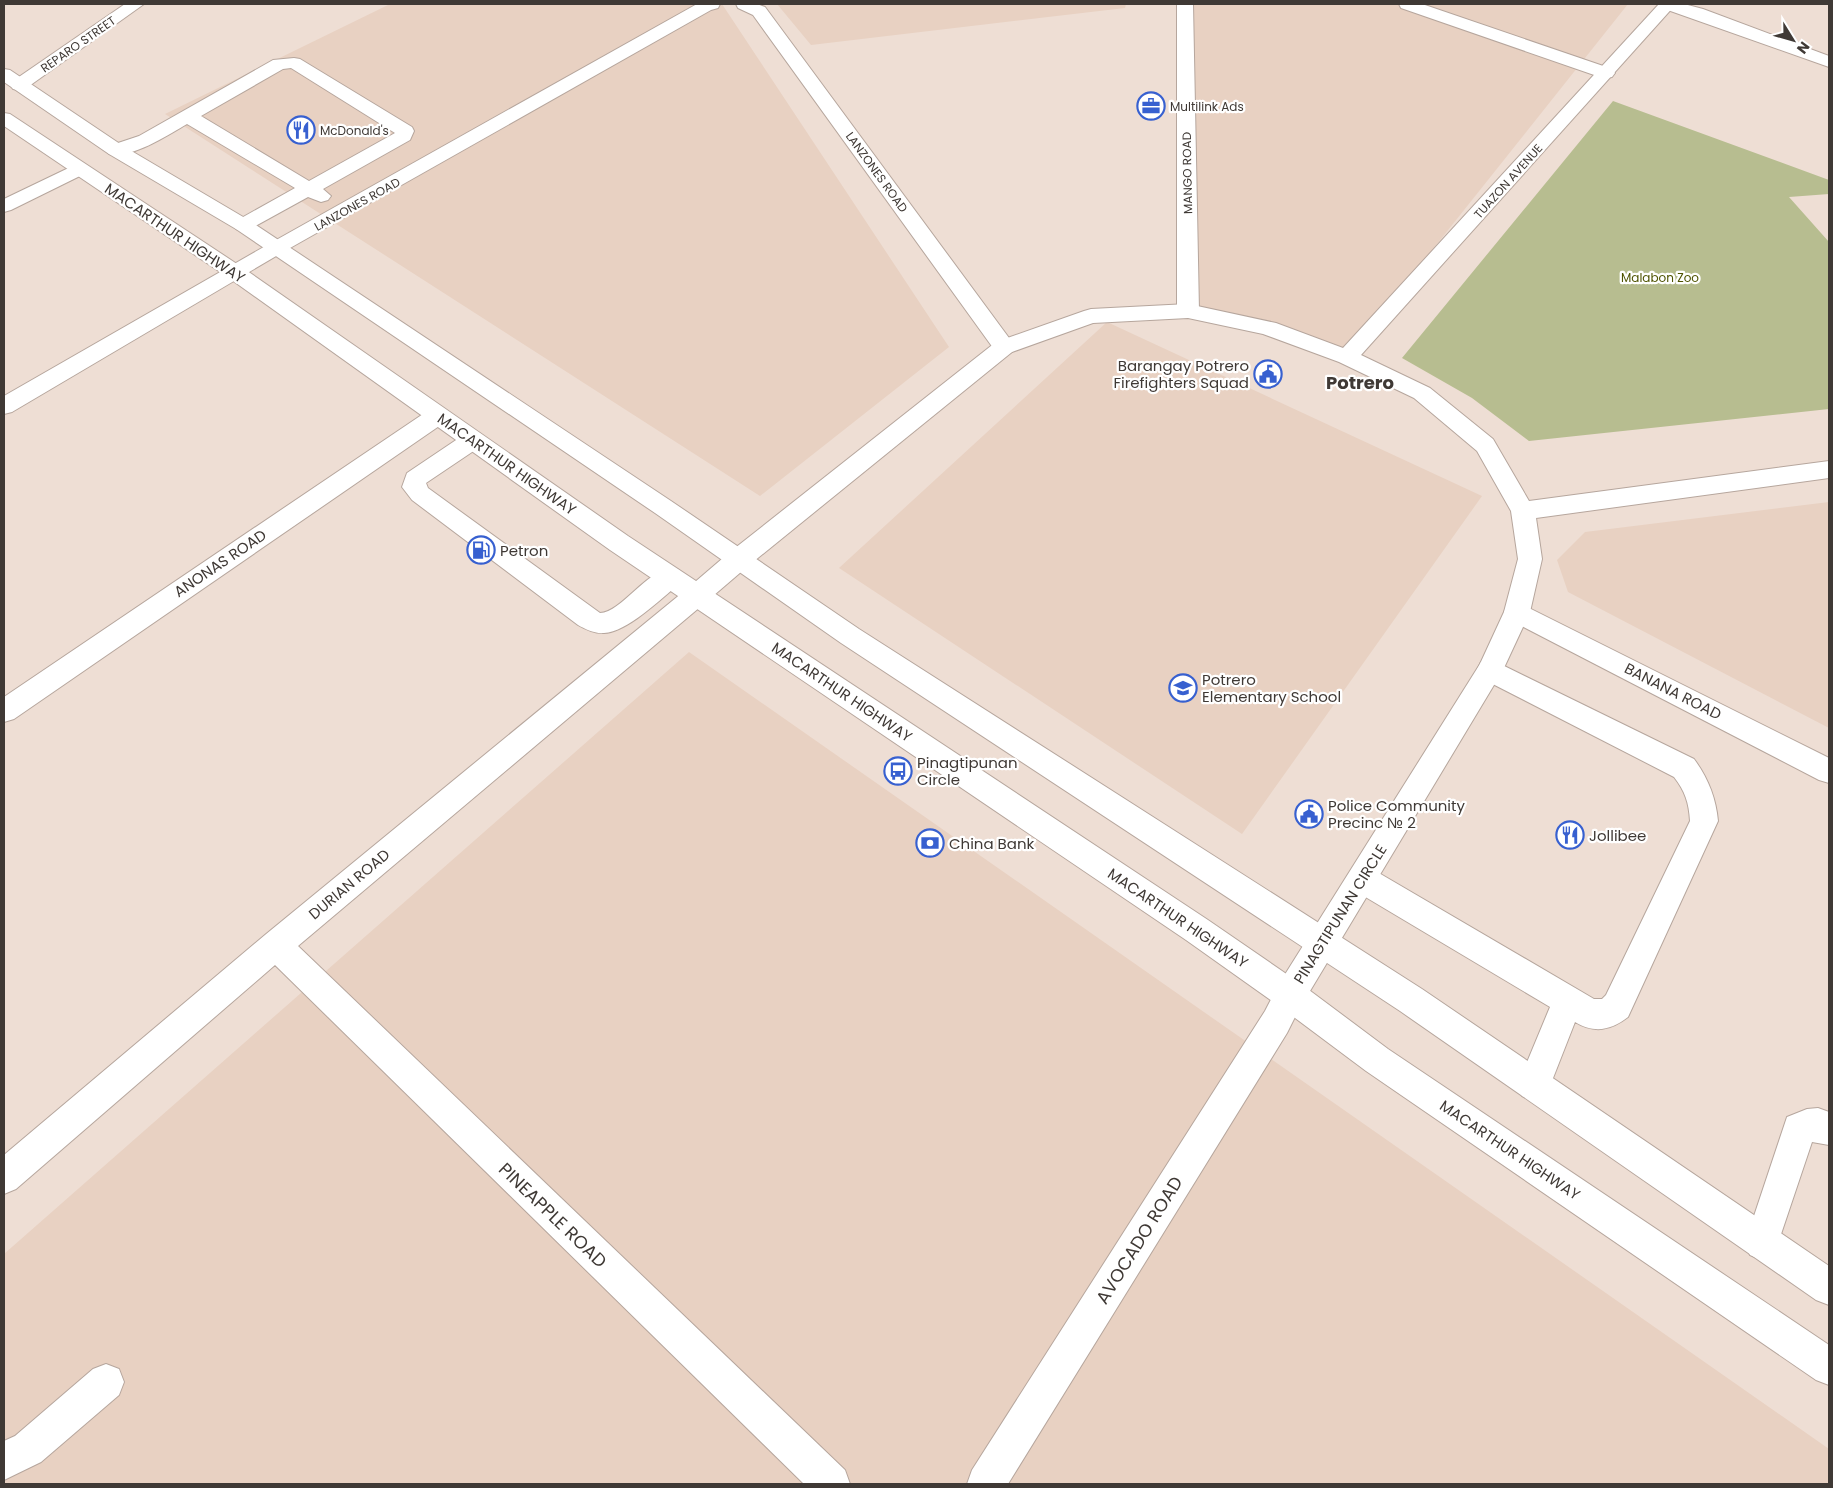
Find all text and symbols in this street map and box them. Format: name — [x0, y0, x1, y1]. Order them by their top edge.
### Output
street label: REPARO STREET — [37, 11, 119, 76]
north arrow — [1768, 15, 1818, 65]
text: N — [1792, 38, 1815, 58]
office icon: Multilink Ads — [1136, 91, 1166, 121]
place label: Multilink Ads — [1170, 98, 1244, 115]
restaurant icon: McDonald's — [286, 115, 316, 145]
place label: McDonald's — [320, 122, 389, 139]
street label: LANZONES ROAD — [842, 128, 912, 216]
street label: MANGO ROAD — [1178, 132, 1196, 214]
street label: TUAZON AVENUE — [1470, 140, 1546, 222]
street label: LANZONES ROAD — [311, 173, 403, 235]
street label: MACARTHUR HIGHWAY — [101, 178, 250, 288]
park label: Malabon Zoo — [1621, 269, 1699, 286]
place label: Barangay Potrero Firefighters Squad — [1113, 355, 1249, 393]
public building icon: Barangay Potrero Firefighters Squad — [1253, 359, 1283, 389]
district label: Potrero — [1326, 370, 1394, 395]
street label: MACARTHUR HIGHWAY — [433, 408, 581, 520]
street label: ANONAS ROAD — [170, 524, 270, 602]
fuel station icon: Petron — [466, 535, 496, 565]
place label: Petron — [500, 540, 548, 561]
street label: MACARTHUR HIGHWAY — [768, 637, 917, 747]
street label: BANANA ROAD — [1621, 658, 1725, 724]
place label: Potrero Elementary School — [1202, 669, 1341, 707]
school or university icon: Potrero Elementary School — [1168, 673, 1198, 703]
place label: Pinagtipunan Circle — [917, 752, 1018, 790]
bus stop icon: Pinagtipunan Circle — [883, 756, 913, 786]
place label: Police Community Precinc № 2 — [1328, 795, 1466, 833]
public building icon: Police Community Precinc № 2 — [1294, 799, 1324, 829]
restaurant icon: Jollibee — [1555, 820, 1585, 850]
place label: Jollibee — [1589, 825, 1646, 846]
bank icon: China Bank — [915, 828, 945, 858]
place label: China Bank — [949, 833, 1035, 854]
street label: PINAGTIPUNAN CIRCLE — [1289, 840, 1391, 988]
street label: DURIAN ROAD — [304, 844, 394, 924]
street label: MACARTHUR HIGHWAY — [1104, 863, 1253, 973]
street label: MACARTHUR HIGHWAY — [1436, 1095, 1585, 1205]
street label: PINEAPPLE ROAD — [493, 1157, 613, 1273]
street label: AVOCADO ROAD — [1090, 1171, 1188, 1309]

